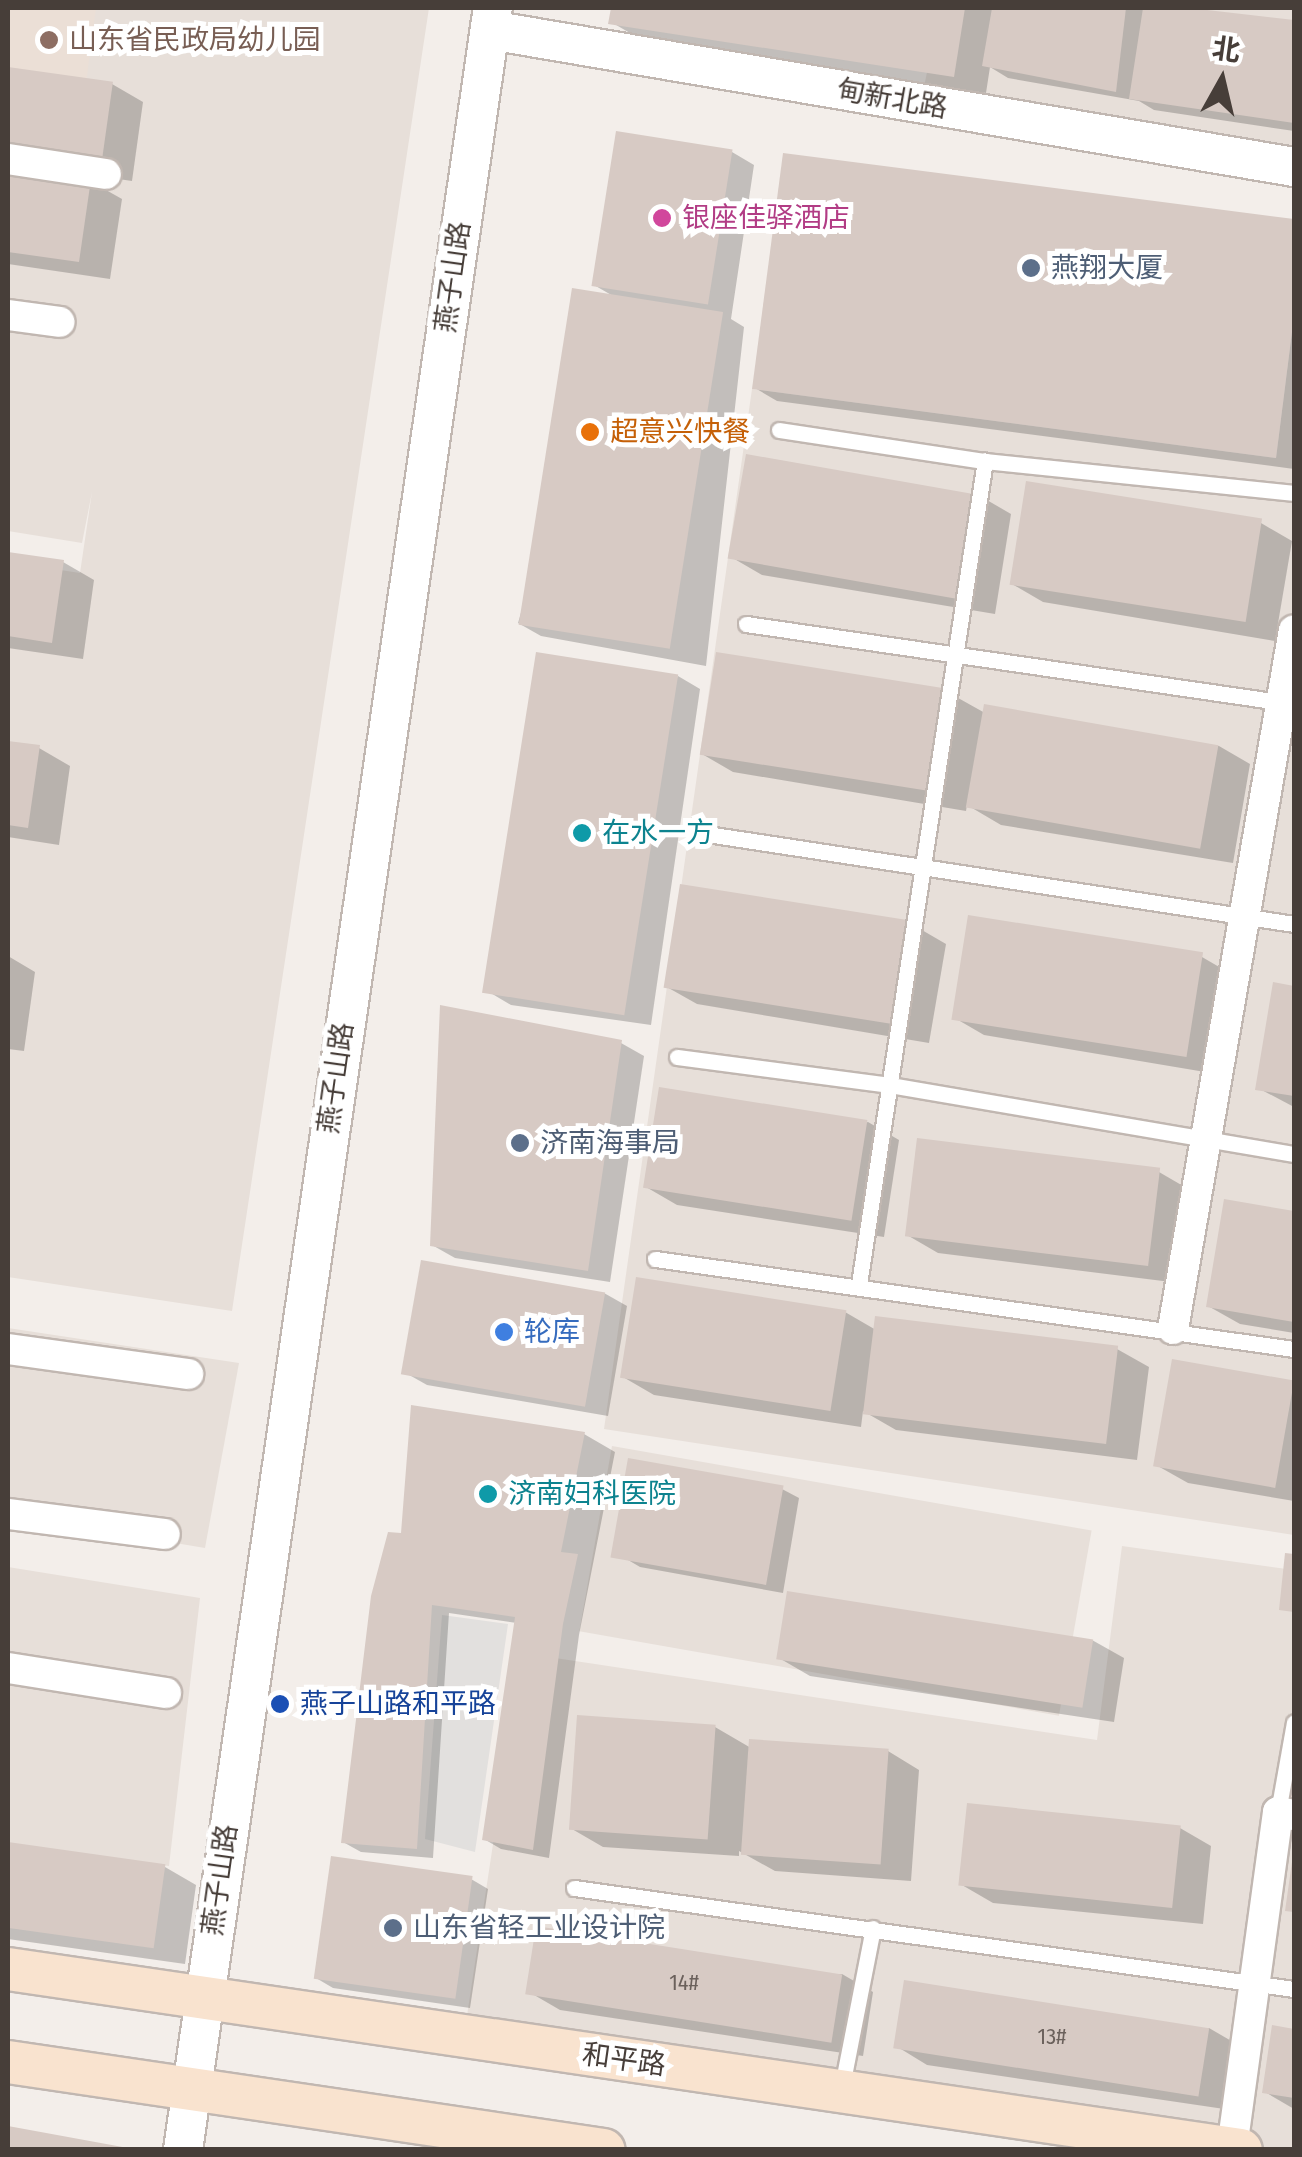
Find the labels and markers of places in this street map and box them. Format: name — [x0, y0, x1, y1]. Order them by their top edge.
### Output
place label: 山东省民政局幼儿园 — [69, 23, 321, 57]
marker: 山东省民政局幼儿园 — [38, 29, 60, 51]
place label: 银座佳驿酒店 — [682, 201, 850, 235]
marker: 银座佳驿酒店 — [651, 207, 673, 229]
place label: 燕翔大厦 — [1051, 251, 1163, 285]
marker: 燕翔大厦 — [1020, 257, 1042, 279]
place label: 超意兴快餐 — [610, 415, 750, 449]
marker: 超意兴快餐 — [579, 421, 601, 443]
place label: 在水一方 — [602, 816, 714, 850]
marker: 在水一方 — [571, 822, 593, 844]
place label: 济南海事局 — [540, 1126, 680, 1160]
marker: 济南海事局 — [509, 1132, 531, 1154]
place label: 轮库 — [524, 1315, 580, 1349]
marker: 轮库 — [493, 1321, 515, 1343]
place label: 济南妇科医院 — [508, 1477, 676, 1511]
marker: 济南妇科医院 — [477, 1483, 499, 1505]
place label: 燕子山路和平路 — [300, 1687, 496, 1721]
marker: 燕子山路和平路 — [269, 1693, 291, 1715]
place label: 山东省轻工业设计院 — [413, 1911, 665, 1945]
marker: 山东省轻工业设计院 — [382, 1917, 404, 1939]

